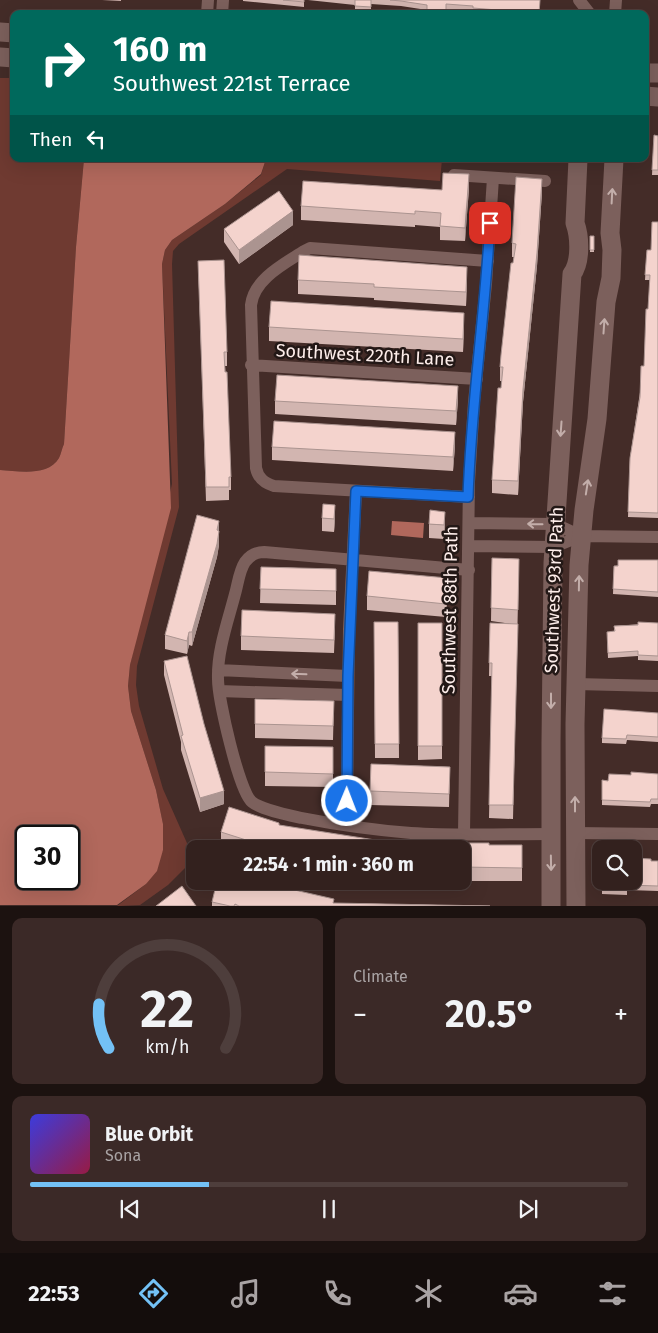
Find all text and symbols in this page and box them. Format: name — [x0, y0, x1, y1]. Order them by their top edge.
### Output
text: 160 m — [113, 28, 207, 70]
icon: right — [30, 30, 95, 95]
text: Southwest 221st Terrace — [113, 70, 351, 97]
icon: left — [82, 125, 110, 153]
text: Then — [30, 128, 72, 151]
one-way arrow — [608, 188, 617, 204]
pin — [469, 202, 511, 244]
icon: arrive — [476, 209, 504, 237]
one-way arrow — [600, 318, 609, 334]
street label: Southwest 220th Lane — [275, 339, 455, 371]
one-way arrow — [557, 421, 566, 437]
one-way arrow — [583, 480, 593, 496]
street label: Southwest 93rd Path — [540, 506, 568, 674]
one-way arrow — [527, 519, 544, 529]
street label: Southwest 88th Path — [438, 526, 462, 694]
one-way arrow — [574, 575, 584, 592]
one-way arrow — [291, 669, 307, 678]
one-way arrow — [546, 692, 556, 708]
position arrow — [320, 774, 372, 826]
one-way arrow — [570, 797, 580, 813]
speed limit sign: 30 — [15, 825, 80, 890]
map controls — [592, 840, 642, 890]
button: search — [592, 840, 642, 890]
text: 22:54 · 1 min · 360 m — [243, 853, 414, 876]
one-way arrow — [546, 854, 556, 871]
text: Climate — [353, 967, 408, 986]
text: 22 — [141, 978, 194, 1041]
text: 20.5° — [445, 991, 536, 1037]
text: − — [353, 998, 367, 1031]
text: + — [614, 998, 628, 1031]
text: km/h — [145, 1036, 190, 1058]
text: Blue Orbit — [105, 1123, 193, 1146]
text: Sona — [105, 1146, 141, 1165]
icon: previous — [116, 1195, 144, 1223]
icon: pause — [315, 1195, 343, 1223]
icon: next — [514, 1195, 542, 1223]
icon: directions — [136, 1276, 171, 1311]
icon: music — [228, 1276, 263, 1311]
icon: phone — [320, 1276, 355, 1311]
icon: climate — [411, 1276, 446, 1311]
icon: car — [503, 1276, 538, 1311]
icon: filters — [595, 1276, 630, 1311]
text: 22:53 — [28, 1280, 80, 1307]

